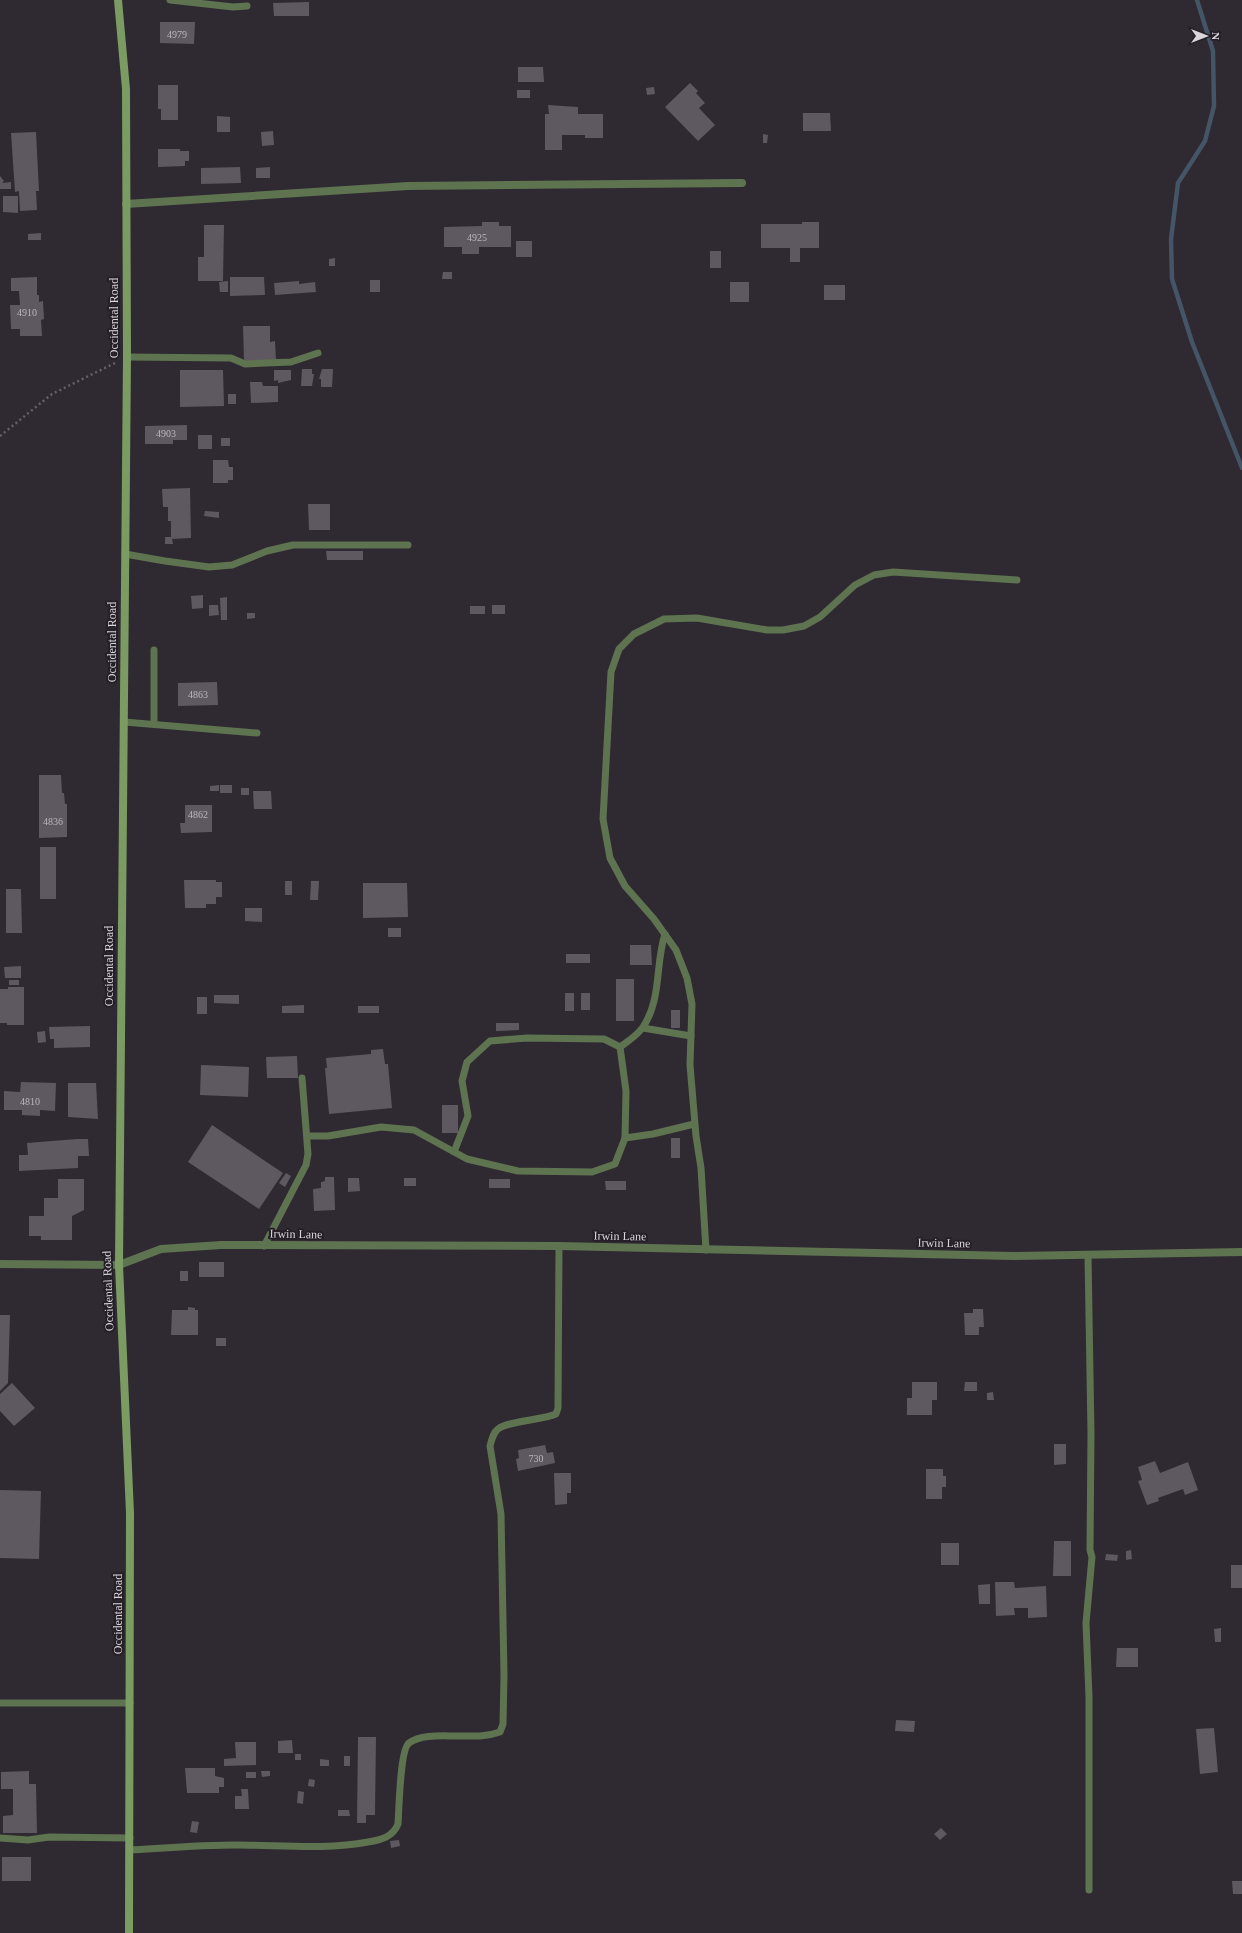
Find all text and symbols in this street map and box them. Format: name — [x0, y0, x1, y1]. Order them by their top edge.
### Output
north arrow — [1186, 16, 1226, 56]
house number: 4979 — [167, 29, 187, 40]
text: N — [1210, 32, 1222, 40]
house number: 4925 — [467, 232, 487, 243]
street label: Occidental Road — [107, 278, 121, 358]
house number: 4910 — [17, 307, 37, 318]
house number: 4903 — [156, 428, 176, 439]
street label: Occidental Road — [105, 602, 119, 682]
house number: 4863 — [188, 689, 208, 700]
house number: 4862 — [188, 809, 208, 820]
house number: 4836 — [43, 816, 63, 827]
street label: Occidental Road — [102, 926, 116, 1006]
house number: 4810 — [20, 1096, 40, 1107]
street label: Irwin Lane — [269, 1227, 323, 1241]
street label: Irwin Lane — [593, 1229, 647, 1243]
street label: Irwin Lane — [917, 1236, 971, 1250]
street label: Occidental Road — [100, 1251, 116, 1331]
house number: 730 — [529, 1453, 544, 1464]
street label: Occidental Road — [111, 1574, 125, 1654]

